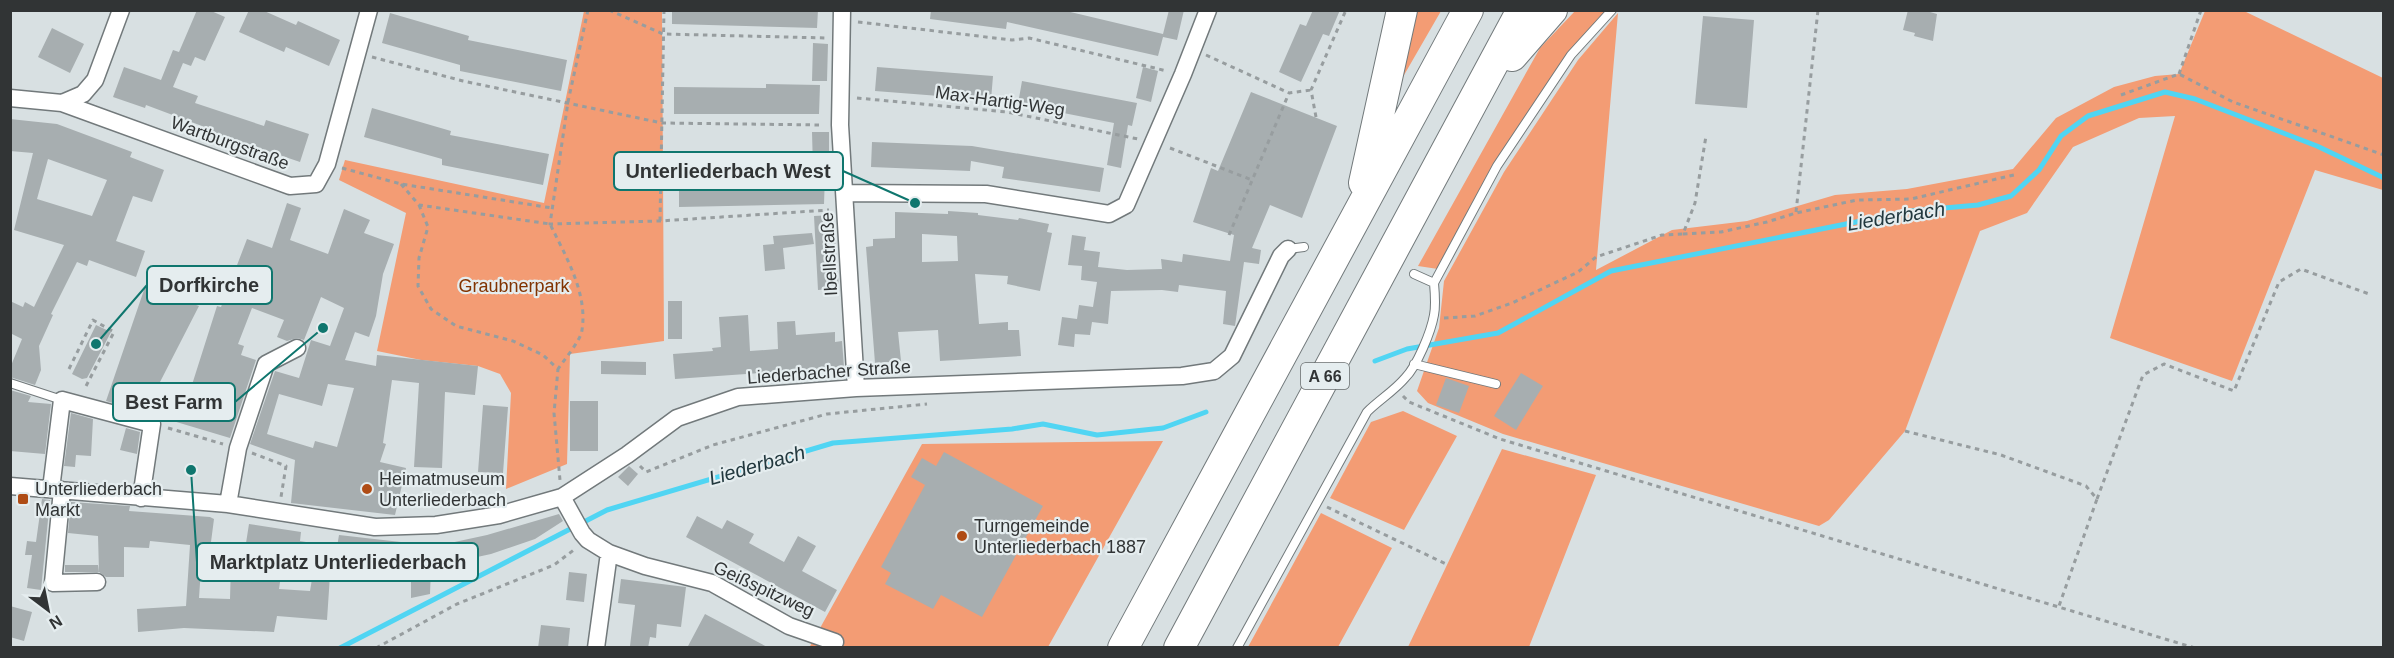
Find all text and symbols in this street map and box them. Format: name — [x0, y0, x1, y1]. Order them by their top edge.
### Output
street label: Max-Hartig-Weg — [934, 82, 1066, 120]
street label: Wartburgstraße — [168, 112, 292, 174]
callout: Unterliederbach West — [614, 152, 843, 190]
text: Unterliederbach West — [625, 160, 831, 182]
water label: Liederbach — [1845, 197, 1947, 235]
street label: Ibellstraße — [817, 212, 841, 296]
callout: Dorfkirche — [147, 266, 272, 304]
text: Dorfkirche — [159, 274, 259, 296]
park label: Graubnerpark — [458, 276, 571, 296]
street label: Liederbacher Straße — [746, 356, 912, 388]
road number: A 66 — [1301, 363, 1349, 389]
callout: Best Farm — [113, 383, 235, 421]
text: Best Farm — [125, 391, 223, 413]
water label: Liederbach — [706, 441, 808, 489]
place label: Heimatmuseum Unterliederbach — [379, 469, 506, 510]
place label: Unterliederbach Markt — [35, 479, 162, 520]
marker: Heimatmuseum Unterliederbach — [360, 482, 374, 496]
marker: Unterliederbach Markt — [16, 492, 30, 506]
place label: Turngemeinde Unterliederbach 1887 — [974, 516, 1146, 557]
marker: Turngemeinde Unterliederbach 1887 — [955, 529, 969, 543]
callout: Marktplatz Unterliederbach — [197, 543, 478, 581]
text: Marktplatz Unterliederbach — [210, 551, 466, 573]
street label: Geißspitzweg — [710, 557, 818, 621]
north arrow — [18, 580, 78, 640]
text: N — [46, 612, 65, 633]

